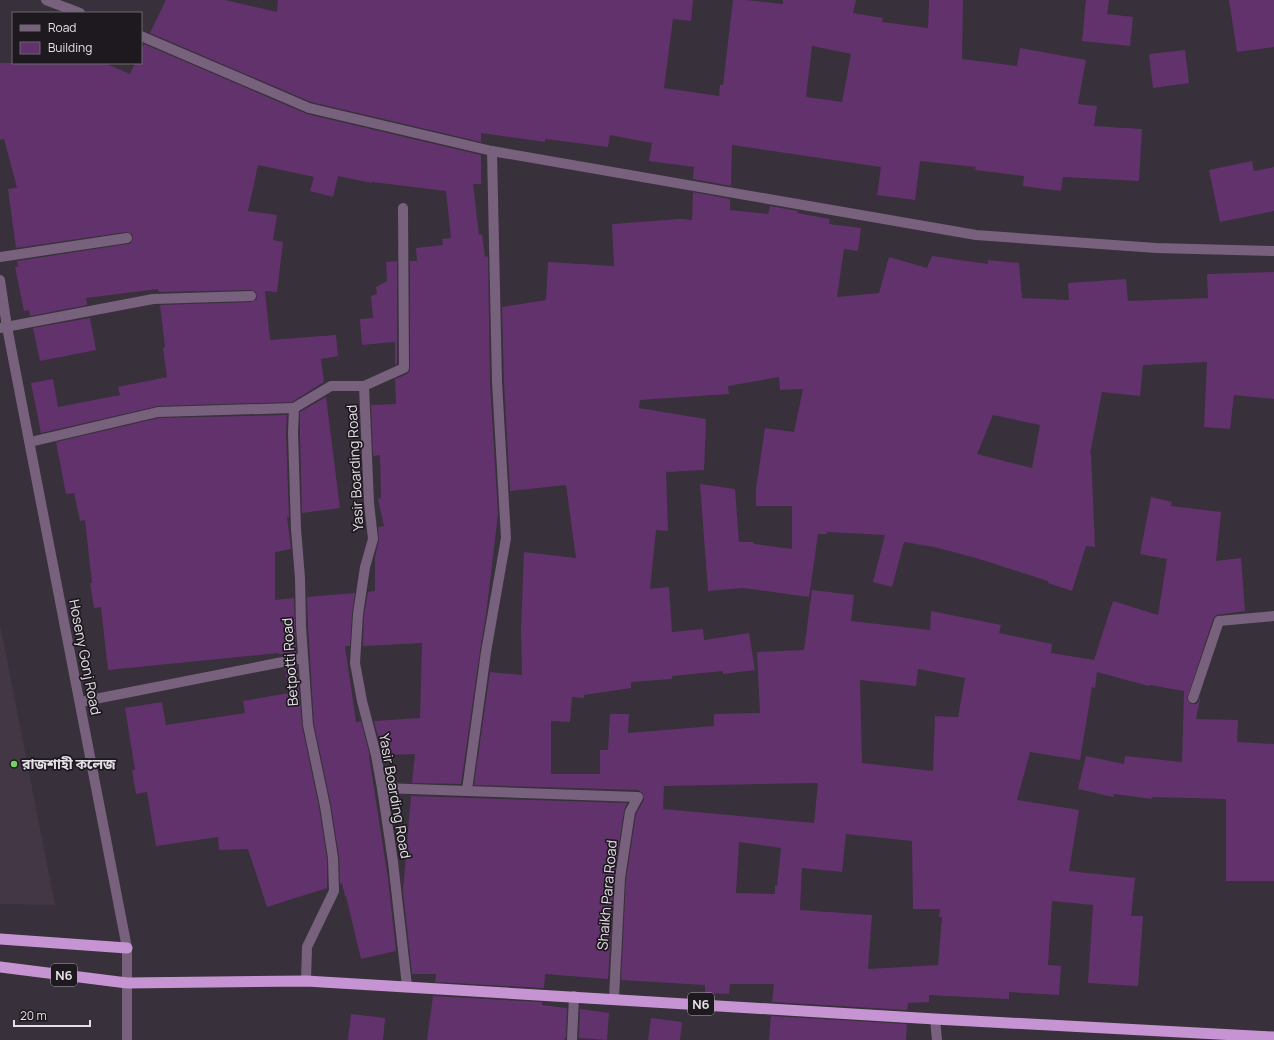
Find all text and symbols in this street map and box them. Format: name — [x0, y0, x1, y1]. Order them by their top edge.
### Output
legend — [12, 12, 142, 64]
text: Road — [48, 19, 76, 36]
text: Building — [48, 39, 92, 56]
street label: Yasir Boarding Road — [342, 404, 367, 532]
street label: Hoseny Gonj Road — [65, 598, 106, 716]
street label: Betpotti Road — [277, 617, 302, 707]
street label: Yasir Boarding Road — [375, 732, 416, 860]
place label: রাজশাহী কলেজ — [21, 754, 116, 773]
marker: রাজশাহী কলেজ — [9, 759, 19, 769]
street label: Shaikh Para Road — [592, 839, 621, 951]
road number: N6 — [51, 964, 77, 986]
road number: N6 — [688, 993, 714, 1015]
scale bar — [14, 1002, 90, 1028]
text: 20 m — [20, 1007, 47, 1024]

